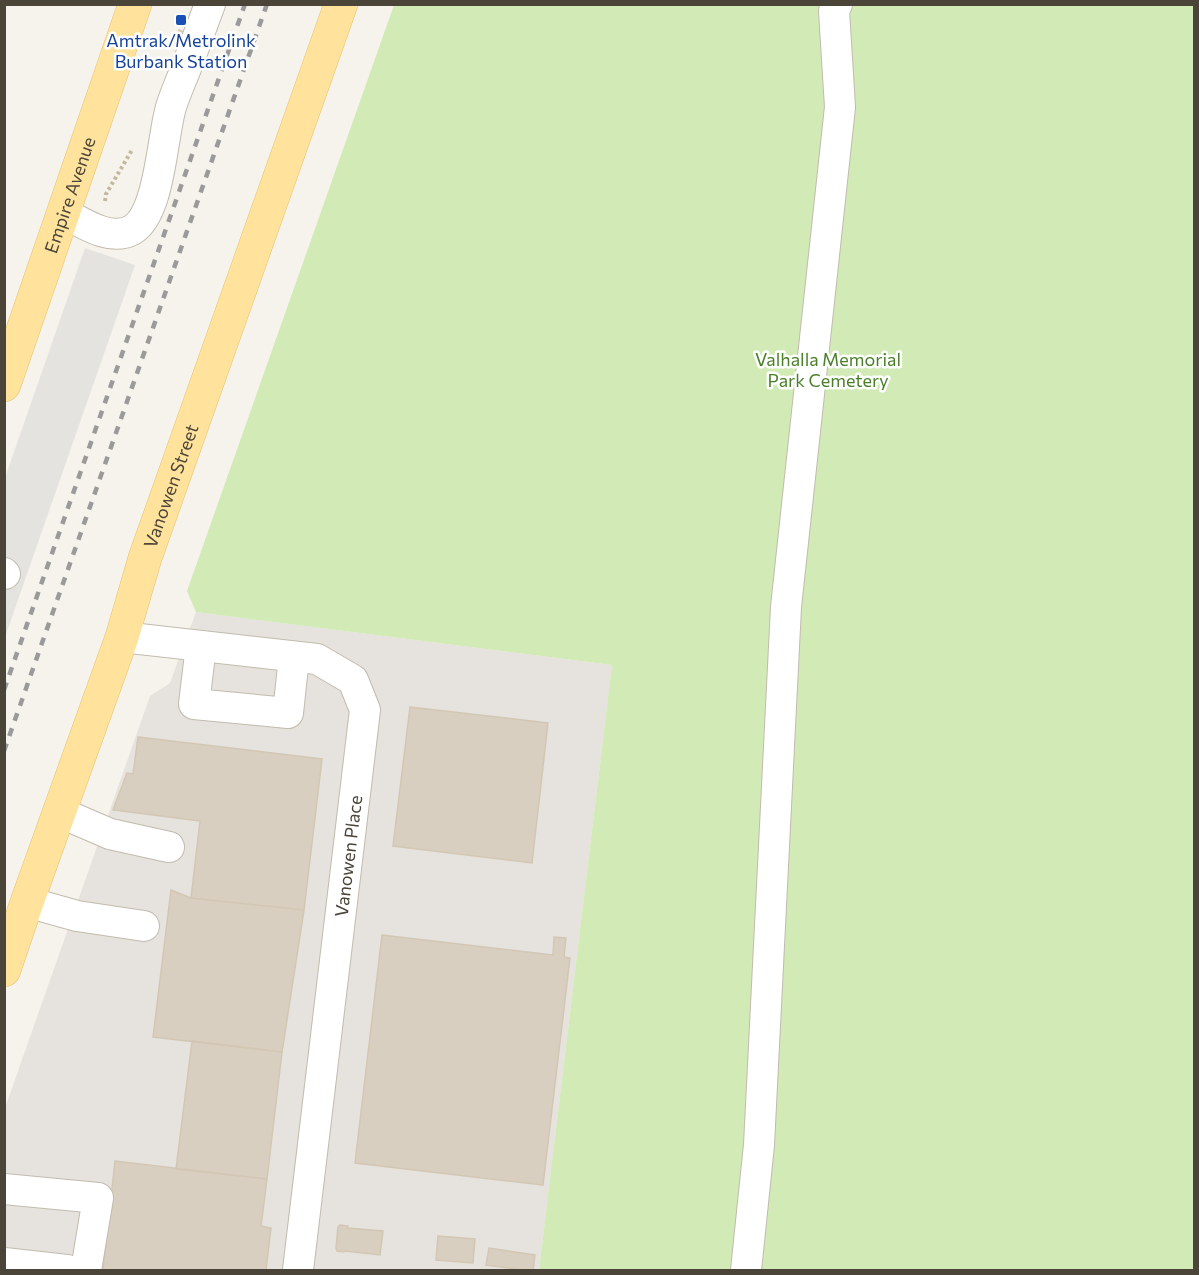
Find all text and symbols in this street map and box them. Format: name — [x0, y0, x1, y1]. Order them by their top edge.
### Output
marker: Amtrak/Metrolink Burbank Station — [174, 13, 188, 27]
place label: Amtrak/Metrolink Burbank Station — [106, 29, 256, 72]
street label: Empire Avenue — [39, 134, 100, 256]
park label: Valhalla Memorial Park Cemetery — [755, 348, 901, 391]
street label: Vanowen Street — [138, 421, 203, 551]
street label: Vanowen Place — [330, 794, 366, 918]

